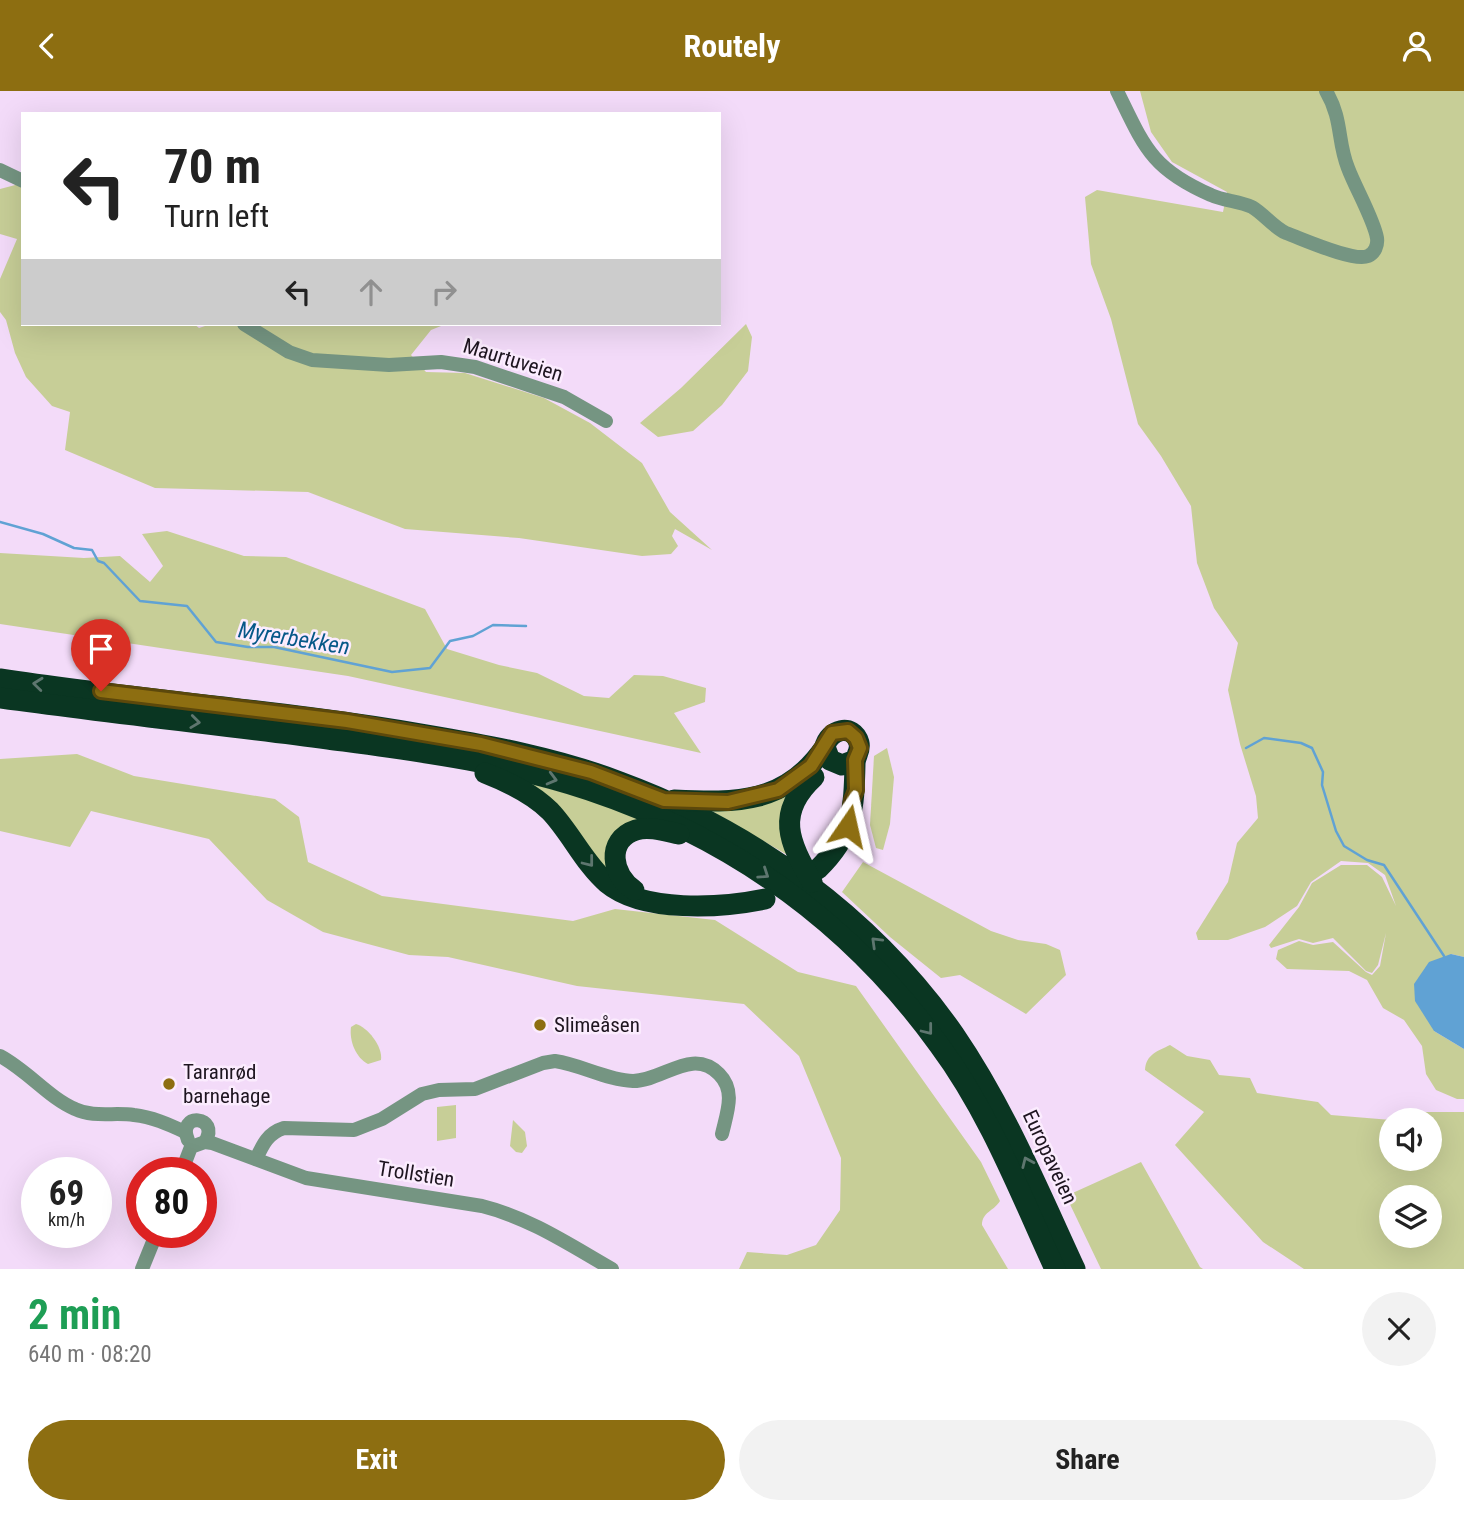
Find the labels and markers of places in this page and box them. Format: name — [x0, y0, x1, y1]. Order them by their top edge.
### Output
pin — [71, 619, 131, 691]
place label: Slimeåsen — [554, 1013, 640, 1037]
marker: Slimeåsen — [532, 1017, 548, 1033]
place label: Taranrød barnehage — [183, 1060, 270, 1108]
marker: Taranrød barnehage — [161, 1076, 177, 1092]

